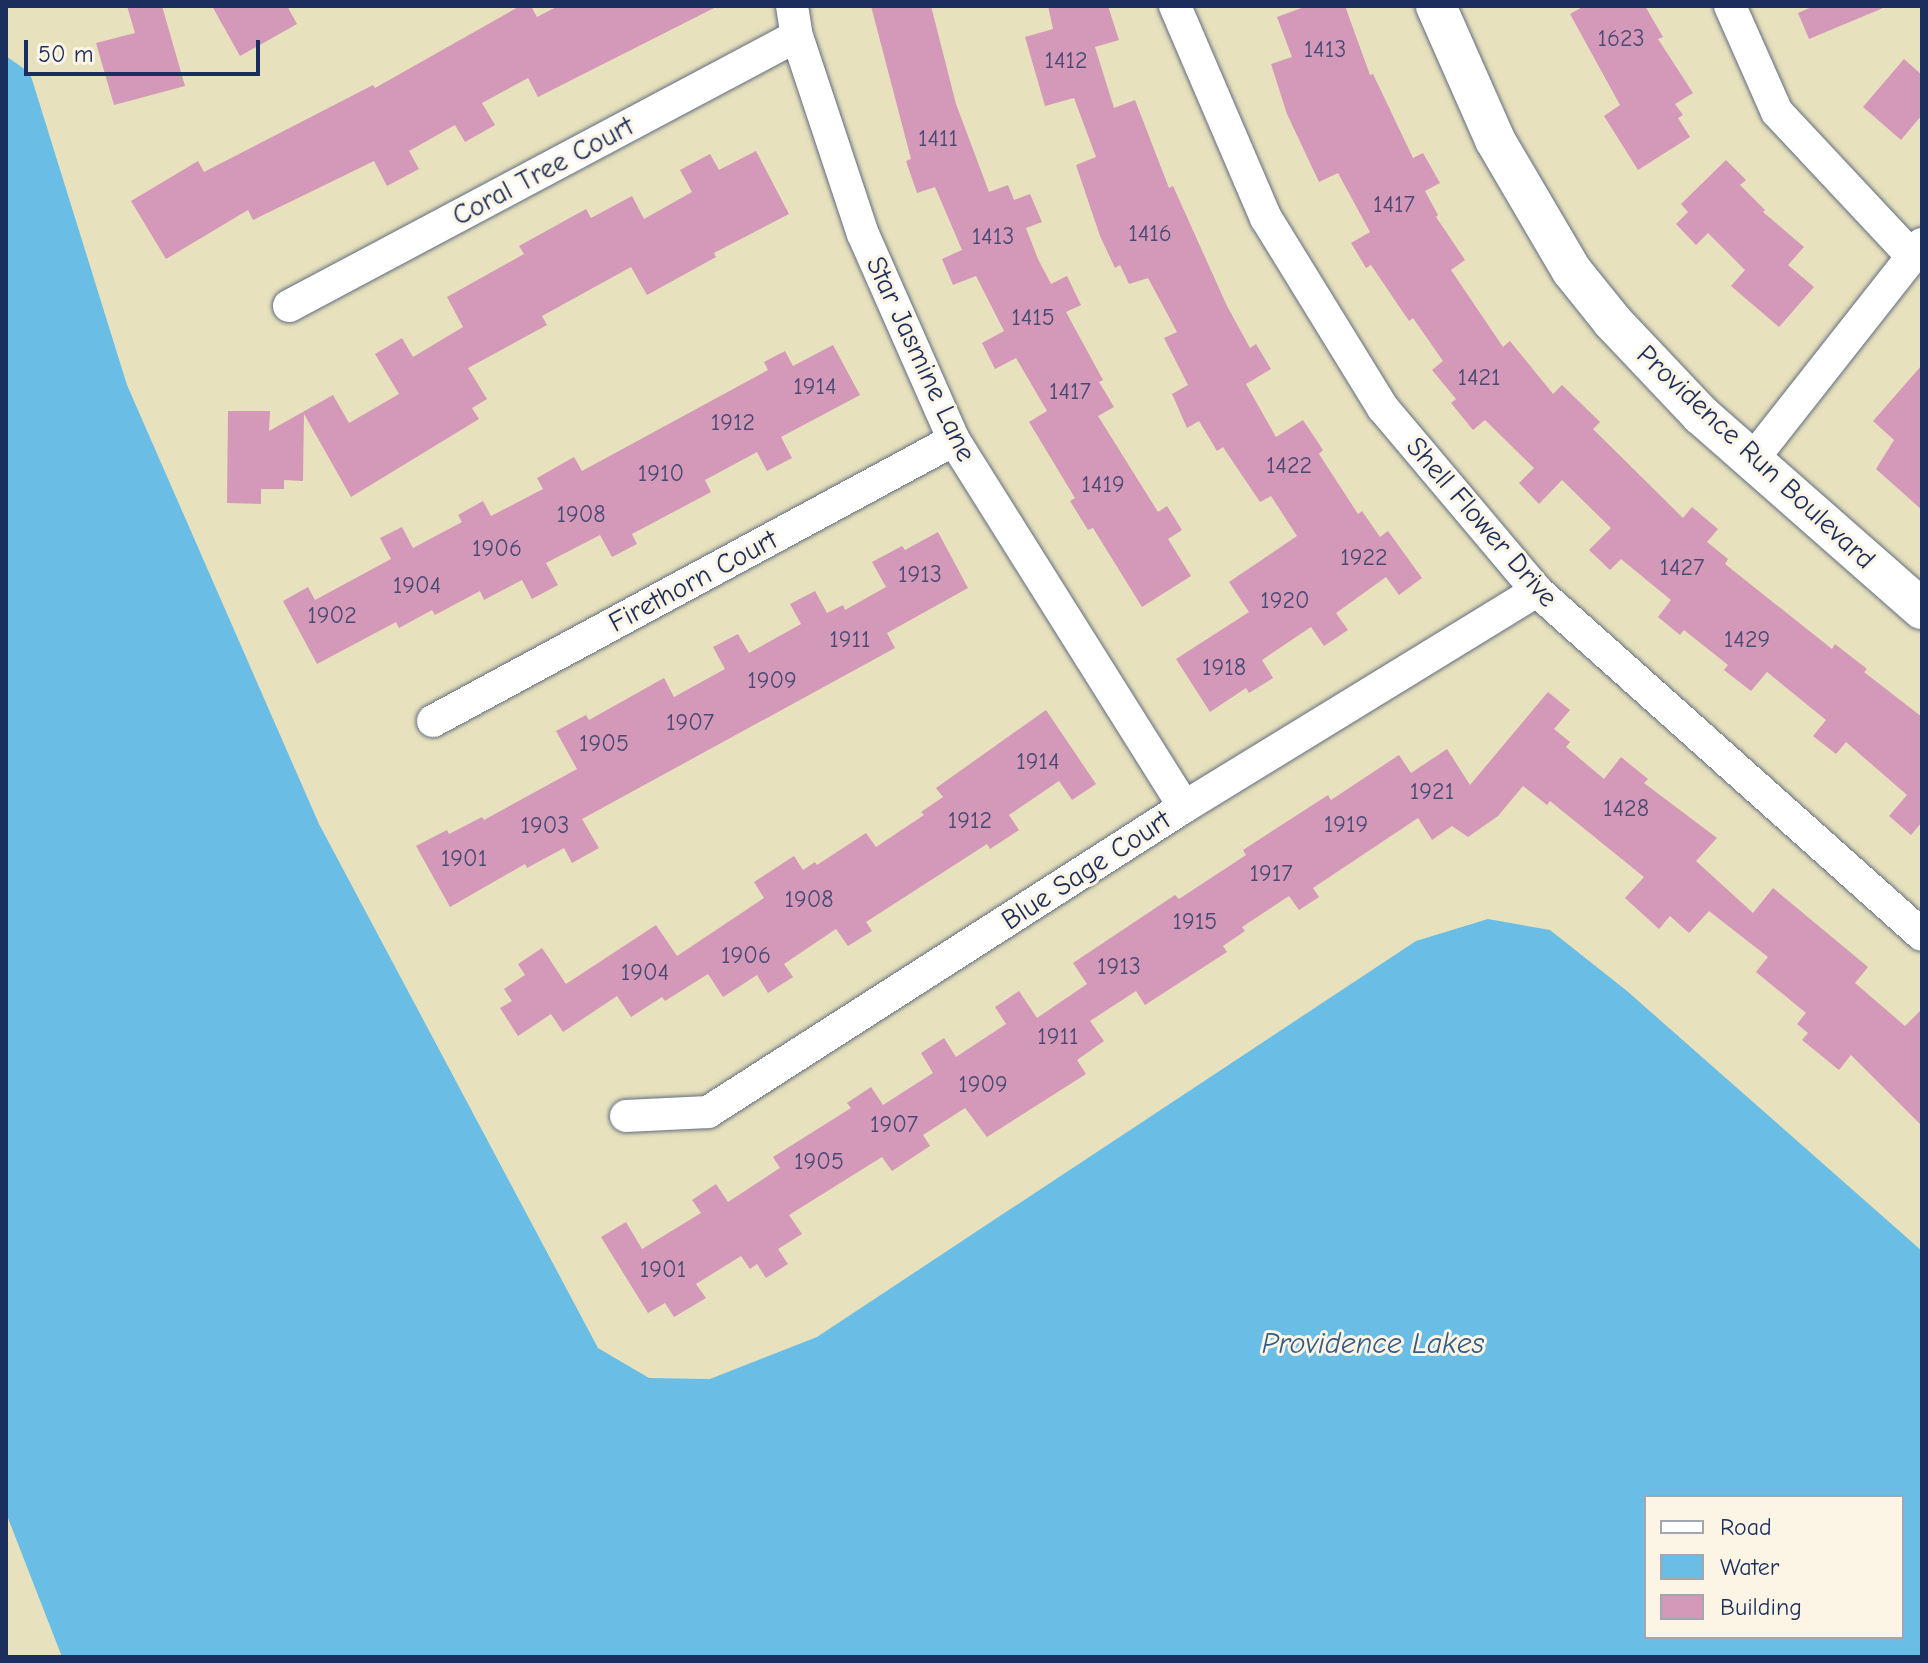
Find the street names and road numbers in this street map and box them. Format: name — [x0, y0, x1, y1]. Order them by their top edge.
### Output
street label: Coral Tree Court — [447, 109, 639, 233]
street label: Star Jasmine Lane — [859, 251, 983, 467]
street label: Providence Run Boulevard — [1630, 338, 1882, 576]
street label: Shell Flower Drive — [1399, 430, 1565, 614]
street label: Firethorn Court — [603, 522, 783, 640]
street label: Blue Sage Court — [995, 803, 1177, 937]

